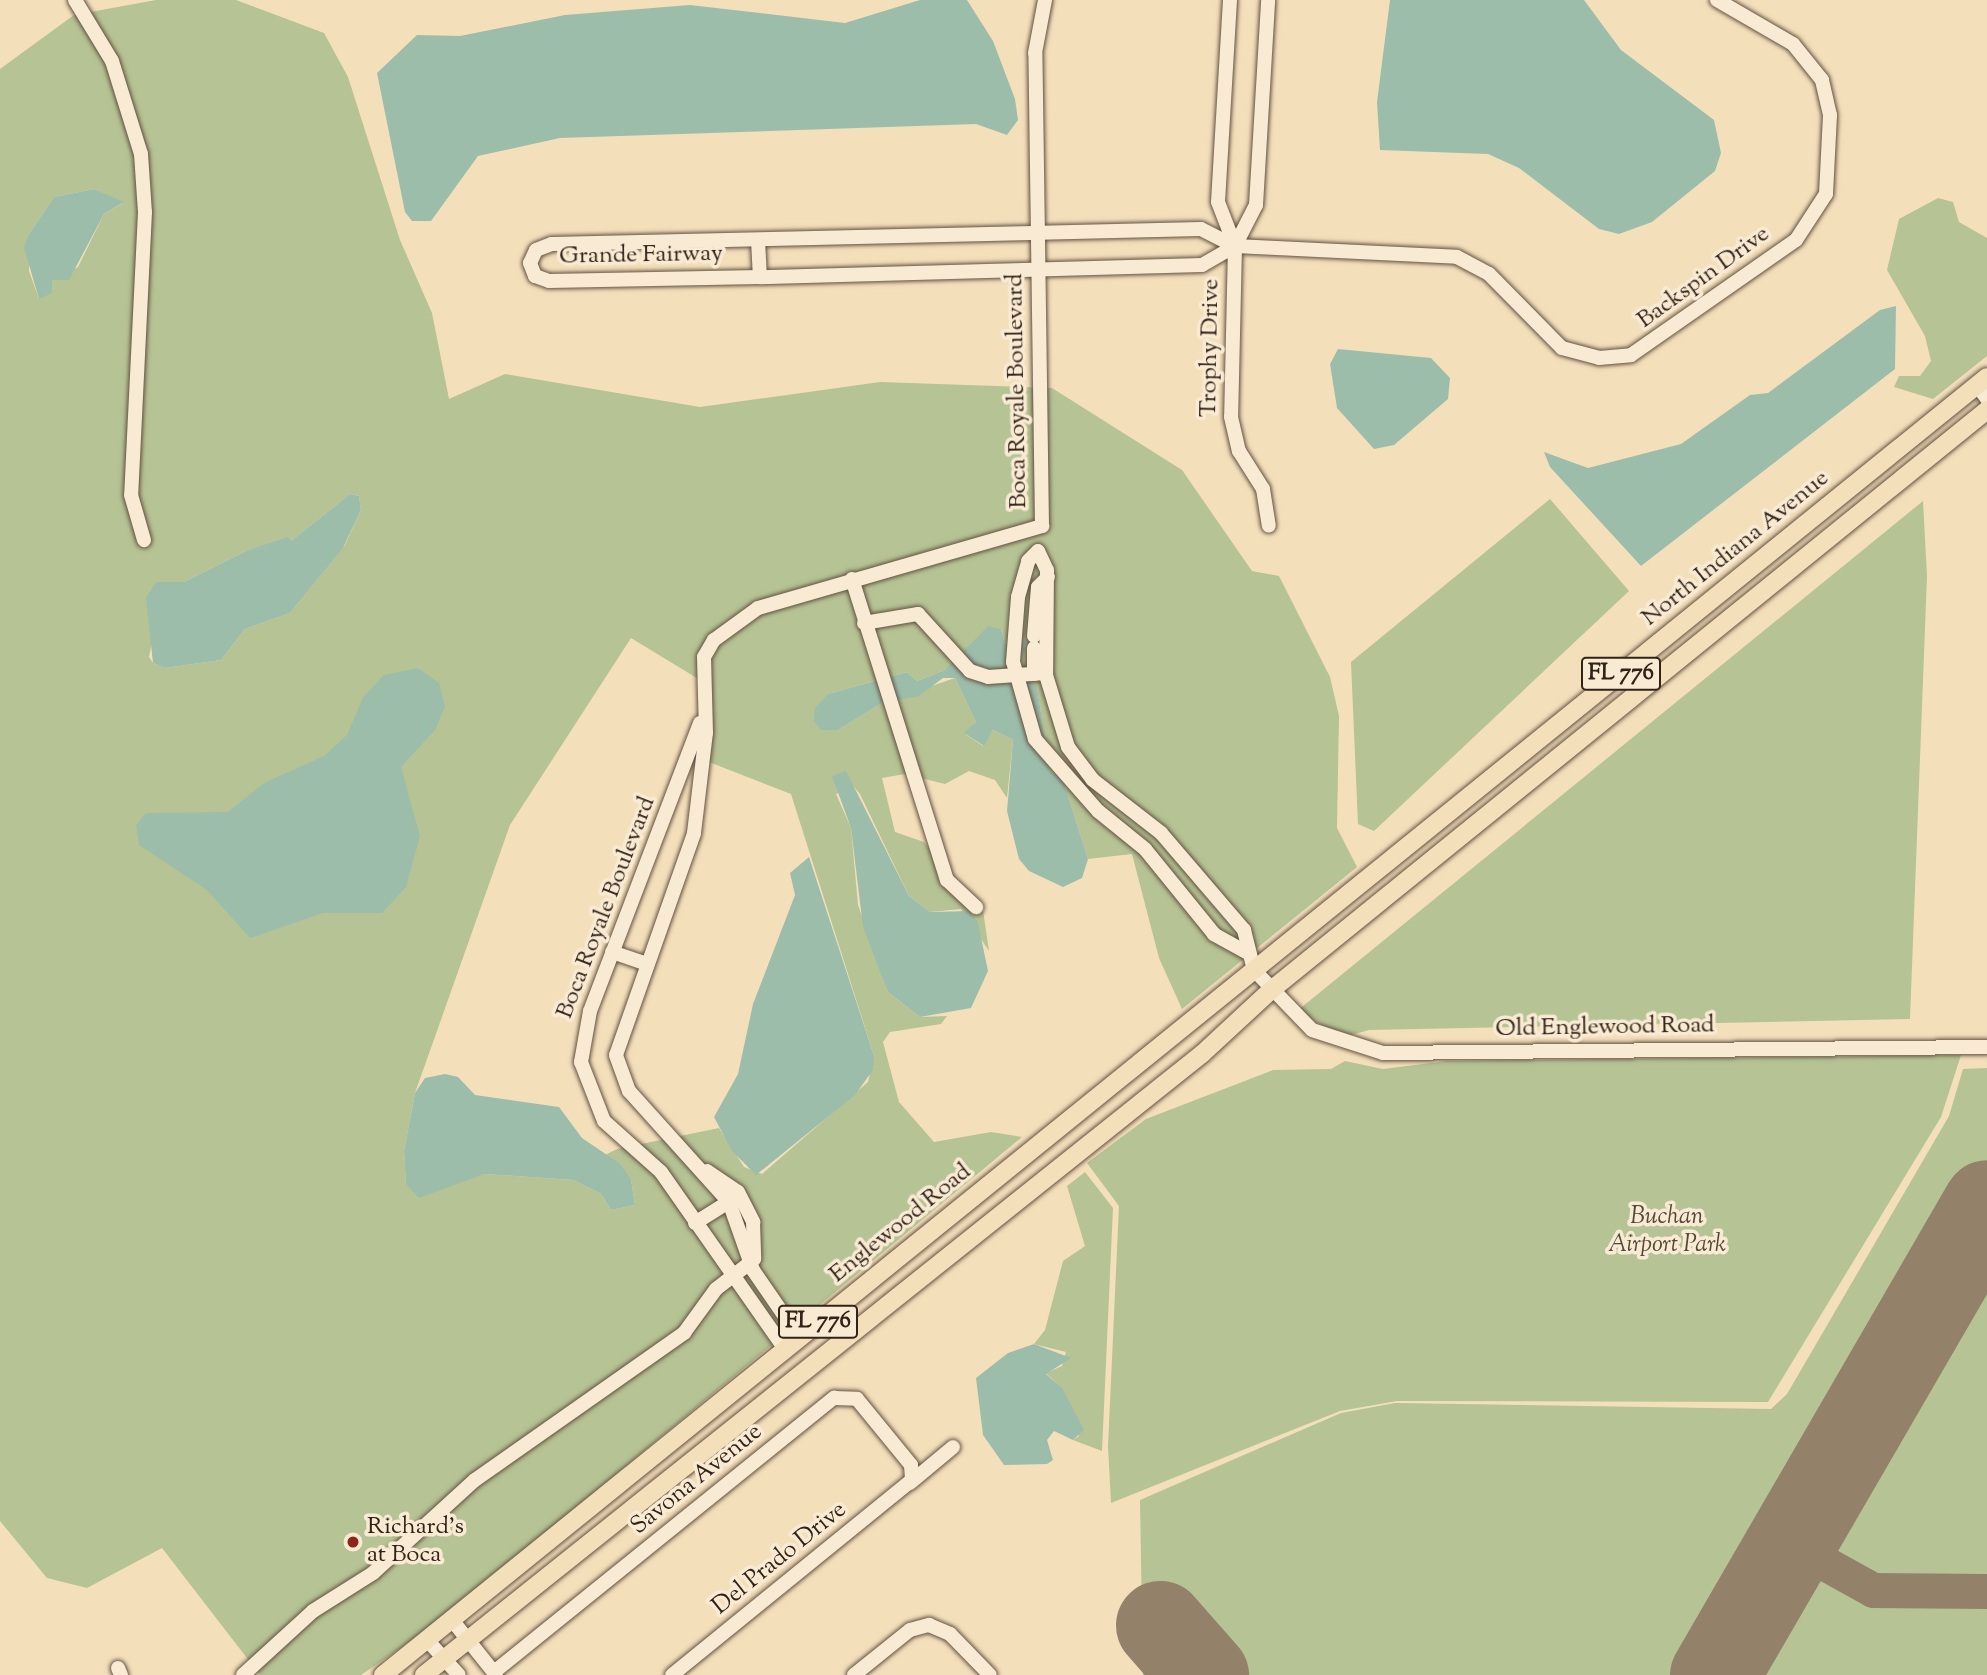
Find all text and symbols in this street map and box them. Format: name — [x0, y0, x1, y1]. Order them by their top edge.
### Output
street label: Backspin Drive — [1632, 220, 1776, 336]
street label: Grande Fairway — [559, 240, 723, 272]
street label: Boca Royale Boulevard — [1002, 273, 1034, 509]
street label: Trophy Drive — [1195, 279, 1227, 417]
street label: North Indiana Avenue — [1637, 465, 1835, 633]
road number: FL 776 — [1581, 654, 1661, 694]
street label: Boca Royale Boulevard — [551, 793, 663, 1023]
street label: Old Englewood Road — [1495, 1012, 1715, 1044]
street label: Englewood Road — [824, 1158, 978, 1290]
park label: Buchan Airport Park — [1608, 1204, 1726, 1260]
road number: FL 776 — [778, 1302, 858, 1342]
street label: Savona Avenue — [626, 1418, 768, 1542]
street label: Del Prado Drive — [707, 1496, 853, 1622]
place label: Richard's at Boca — [367, 1514, 464, 1570]
marker: Richard's at Boca — [345, 1534, 361, 1550]

